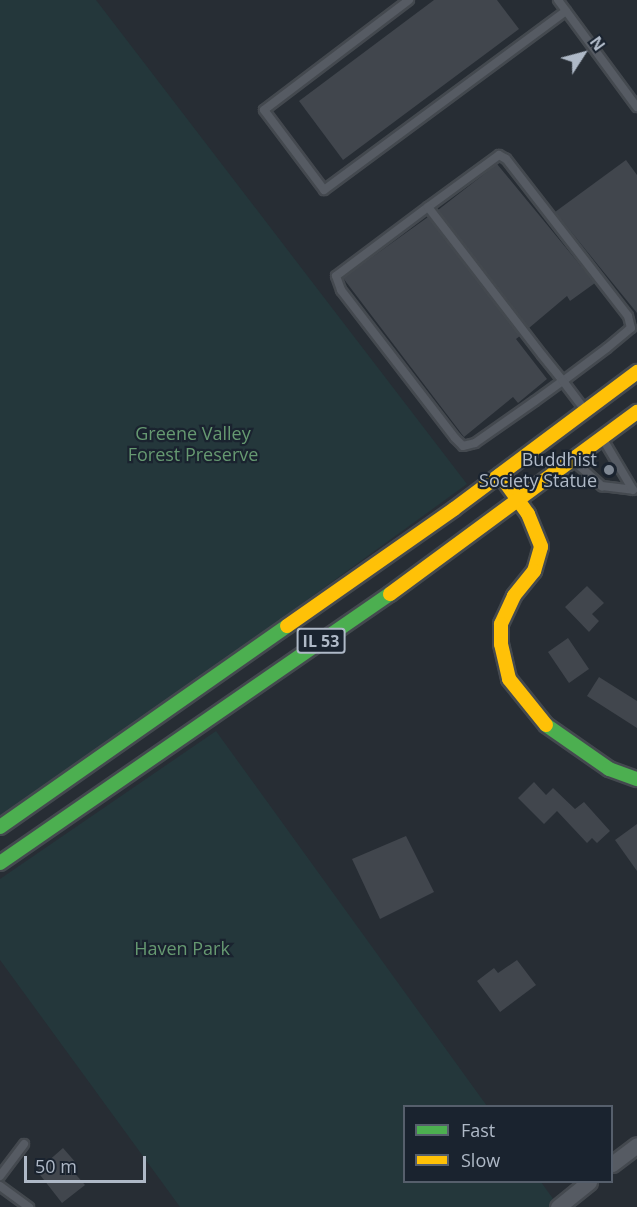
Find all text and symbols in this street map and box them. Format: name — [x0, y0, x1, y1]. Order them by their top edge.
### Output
north arrow — [553, 24, 613, 84]
text: N — [585, 32, 610, 55]
park label: Greene Valley Forest Preserve — [128, 423, 258, 466]
place label: Buddhist Society Statue — [479, 449, 597, 492]
marker: Buddhist Society Statue — [602, 463, 616, 477]
road number: IL 53 — [296, 628, 346, 654]
park label: Haven Park — [134, 937, 230, 959]
legend — [403, 1105, 613, 1183]
text: Fast — [461, 1118, 495, 1142]
scale bar — [27, 1144, 148, 1182]
text: Slow — [461, 1148, 500, 1172]
text: 50 m — [35, 1154, 77, 1178]

